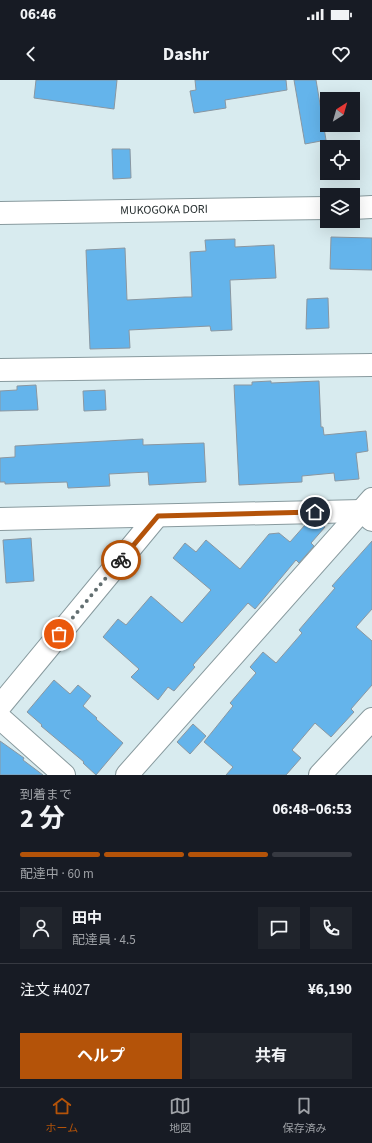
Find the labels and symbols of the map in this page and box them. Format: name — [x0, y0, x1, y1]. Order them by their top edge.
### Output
north arrow — [320, 92, 360, 132]
street label: MUKOGOKA DORI — [120, 201, 208, 219]
pin — [298, 495, 332, 529]
courier — [101, 540, 141, 580]
pin — [42, 617, 76, 651]

